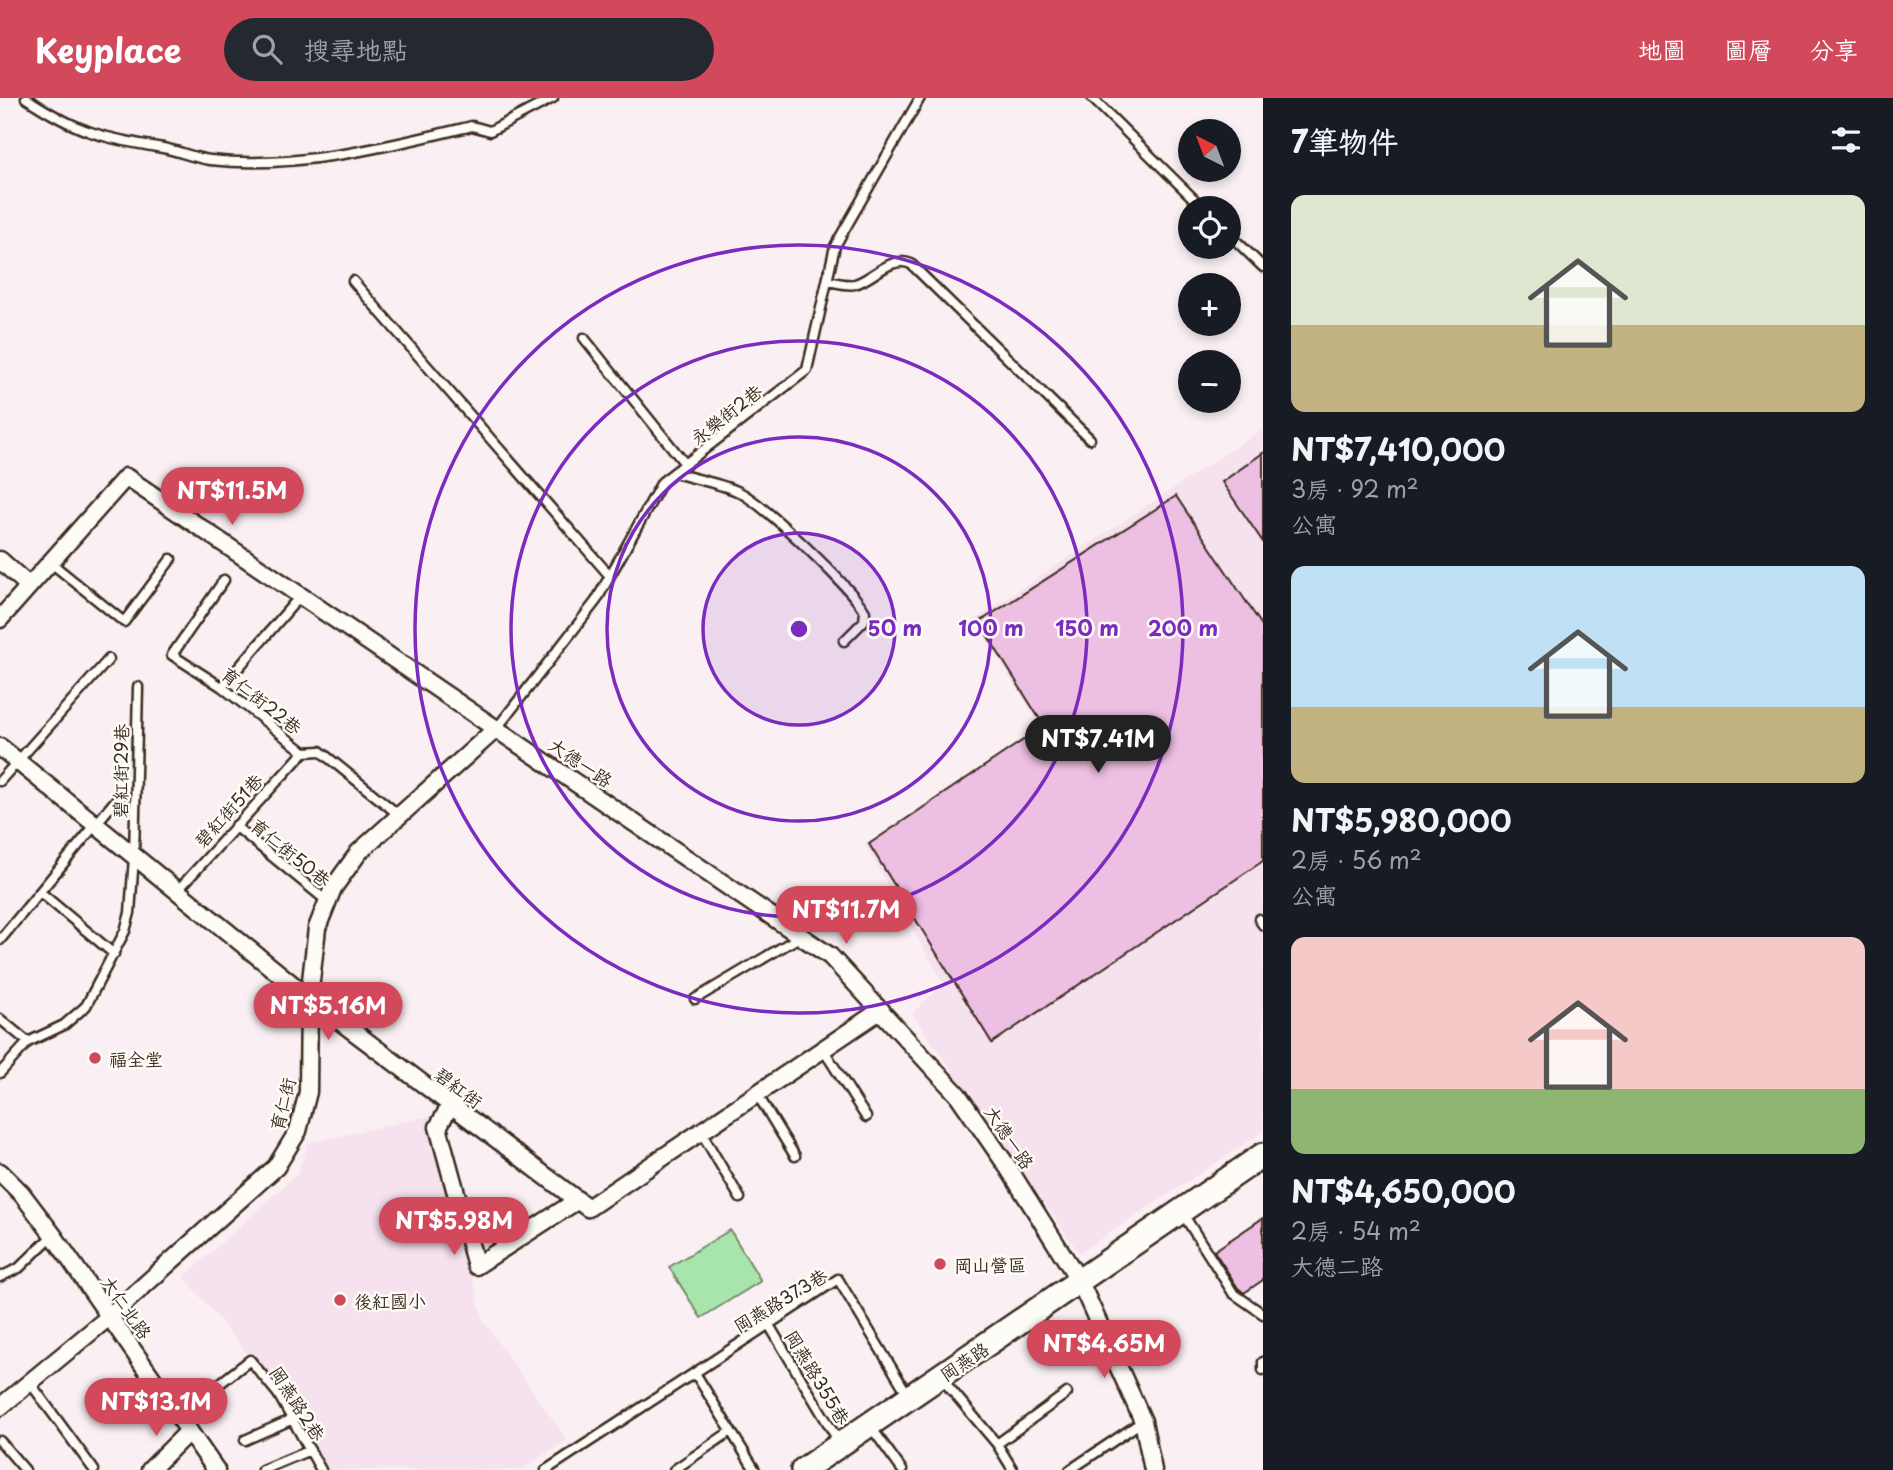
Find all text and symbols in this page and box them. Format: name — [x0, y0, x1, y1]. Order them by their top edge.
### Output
search box — [224, 18, 714, 81]
text: Keyplace — [35, 24, 182, 74]
icon: search — [248, 30, 286, 68]
text: 搜尋地點 — [304, 30, 408, 69]
text: 地圖 — [1638, 31, 1686, 67]
text: 圖層 — [1724, 31, 1772, 67]
text: 分享 — [1810, 31, 1858, 67]
text: 7筆物件 — [1291, 118, 1398, 163]
north arrow — [1178, 119, 1241, 182]
map controls — [1178, 119, 1241, 413]
icon: filters — [1827, 121, 1865, 159]
button: locate — [1178, 196, 1241, 259]
icon: home — [1515, 240, 1641, 366]
button: + — [1178, 273, 1241, 336]
button: − — [1178, 350, 1241, 413]
street label: 永樂街2巷 — [684, 377, 768, 451]
text: NT$7,410,000 — [1291, 426, 1506, 471]
pin: NT$11.5M — [160, 468, 304, 527]
text: 3房 · 92 m² — [1291, 471, 1419, 506]
text: NT$11.5M — [177, 472, 287, 507]
text: 公寓 — [1291, 506, 1337, 541]
text: 50 m — [868, 611, 922, 643]
text: 100 m — [958, 611, 1024, 643]
text: 150 m — [1055, 611, 1119, 643]
text: 200 m — [1148, 611, 1218, 643]
icon: home — [1515, 611, 1641, 737]
centre of rings — [787, 617, 811, 641]
street label: 育仁街22巷 — [216, 660, 308, 740]
pin: NT$7.41M — [1026, 716, 1170, 775]
text: NT$7.41M — [1041, 720, 1155, 755]
street label: 碧紅街29巷 — [106, 723, 134, 819]
street label: 大德一路 — [544, 731, 618, 793]
street label: 碧紅街51巷 — [187, 767, 269, 853]
text: NT$5,980,000 — [1291, 797, 1512, 842]
street label: 育仁街50巷 — [245, 811, 337, 893]
text: 2房 · 56 m² — [1291, 842, 1422, 877]
text: 公寓 — [1291, 877, 1337, 912]
pin: NT$11.7M — [774, 886, 918, 946]
text: NT$11.7M — [792, 891, 900, 926]
pin: NT$5.16M — [256, 982, 400, 1042]
icon: home — [1515, 982, 1641, 1108]
text: NT$5.16M — [270, 987, 386, 1022]
place label: 福全堂 — [109, 1045, 163, 1072]
marker: 福全堂 — [87, 1050, 103, 1066]
street label: 碧紅街 — [429, 1060, 489, 1114]
street label: 育仁街 — [262, 1075, 302, 1133]
street label: 大德一路 — [979, 1100, 1041, 1174]
text: NT$4,650,000 — [1291, 1168, 1516, 1213]
pin: NT$5.98M — [382, 1198, 526, 1257]
text: NT$5.98M — [395, 1202, 513, 1237]
text: 2房 · 54 m² — [1291, 1213, 1421, 1248]
text: 大德二路 — [1291, 1248, 1383, 1283]
place label: 岡山營區 — [954, 1251, 1026, 1278]
marker: 岡山營區 — [932, 1256, 948, 1272]
street label: 岡燕路373巷 — [728, 1261, 832, 1339]
street label: 大仁北路 — [95, 1270, 159, 1344]
place label: 後紅國小 — [354, 1287, 426, 1314]
marker: 後紅國小 — [332, 1292, 348, 1308]
pin: NT$4.65M — [1032, 1320, 1176, 1380]
street label: 岡燕路355巷 — [779, 1324, 857, 1430]
text: NT$4.65M — [1043, 1325, 1165, 1360]
street label: 岡燕路 — [934, 1335, 994, 1387]
street label: 岡燕路2巷 — [264, 1360, 332, 1446]
pin: NT$13.1M — [84, 1378, 228, 1438]
text: NT$13.1M — [100, 1383, 212, 1418]

